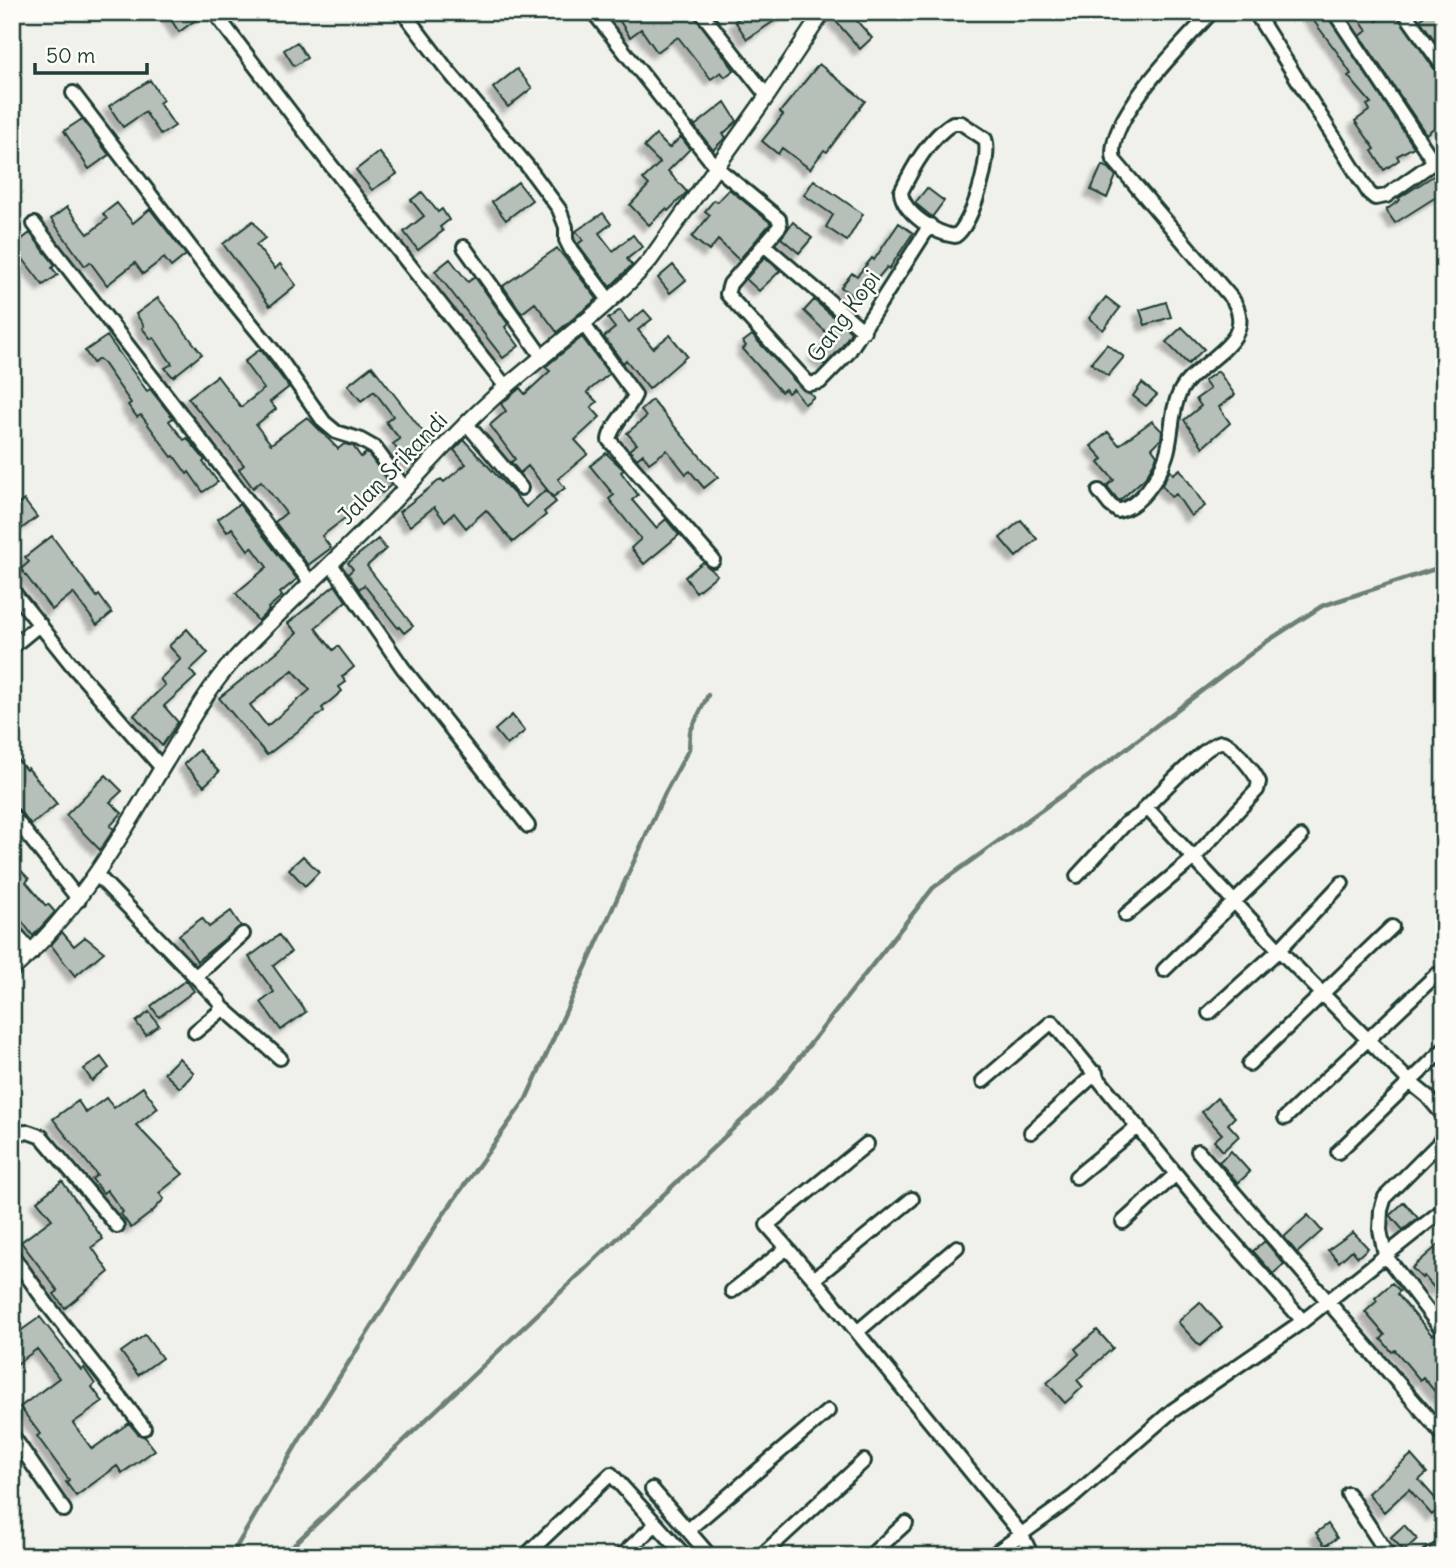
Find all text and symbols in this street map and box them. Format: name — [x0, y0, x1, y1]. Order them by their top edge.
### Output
scale bar — [35, 32, 147, 76]
text: 50 m — [46, 42, 95, 69]
street label: Gang Kopi — [800, 264, 886, 368]
street label: Jalan Srikandi — [331, 405, 453, 531]

